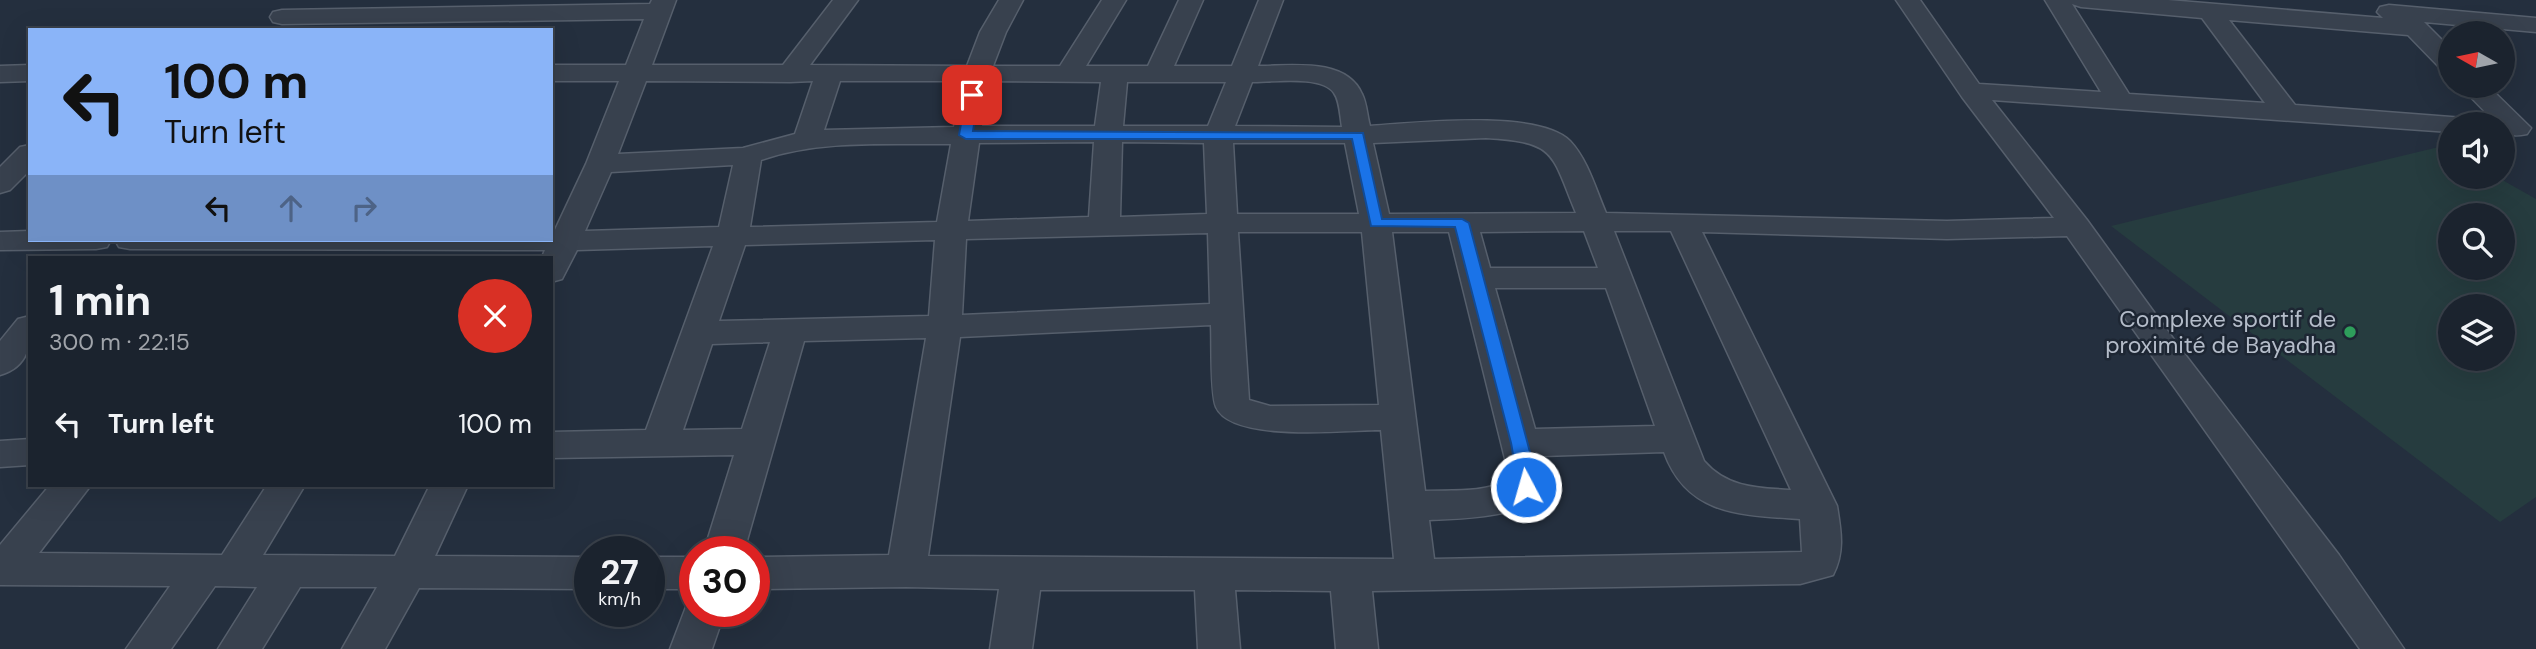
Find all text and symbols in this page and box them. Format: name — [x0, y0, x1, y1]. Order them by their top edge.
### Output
north arrow — [2438, 21, 2515, 98]
map controls — [2438, 21, 2515, 371]
text: 100 m — [164, 49, 308, 113]
icon: left — [49, 56, 140, 147]
pin — [942, 65, 1002, 125]
icon: arrive — [953, 76, 991, 114]
text: Turn left — [164, 111, 286, 153]
button: sound — [2438, 112, 2515, 189]
icon: left — [199, 189, 237, 227]
icon: ahead — [272, 189, 310, 227]
icon: right — [345, 189, 383, 227]
button: search — [2438, 203, 2515, 280]
text: 1 min — [49, 273, 151, 328]
button: close — [458, 279, 532, 353]
button: layers — [2438, 294, 2515, 371]
place label: Complexe sportif de proximité de Bayadha — [2105, 304, 2336, 360]
marker: Complexe sportif de proximité de Bayadha — [2342, 324, 2358, 340]
text: 300 m · 22:15 — [49, 327, 190, 357]
icon: left — [49, 405, 87, 443]
text: Turn left — [108, 407, 215, 441]
text: 100 m — [458, 407, 532, 441]
position arrow — [1489, 450, 1563, 524]
speed limit sign: 30 — [679, 536, 770, 627]
text: 27 — [600, 549, 639, 595]
text: km/h — [598, 587, 641, 611]

